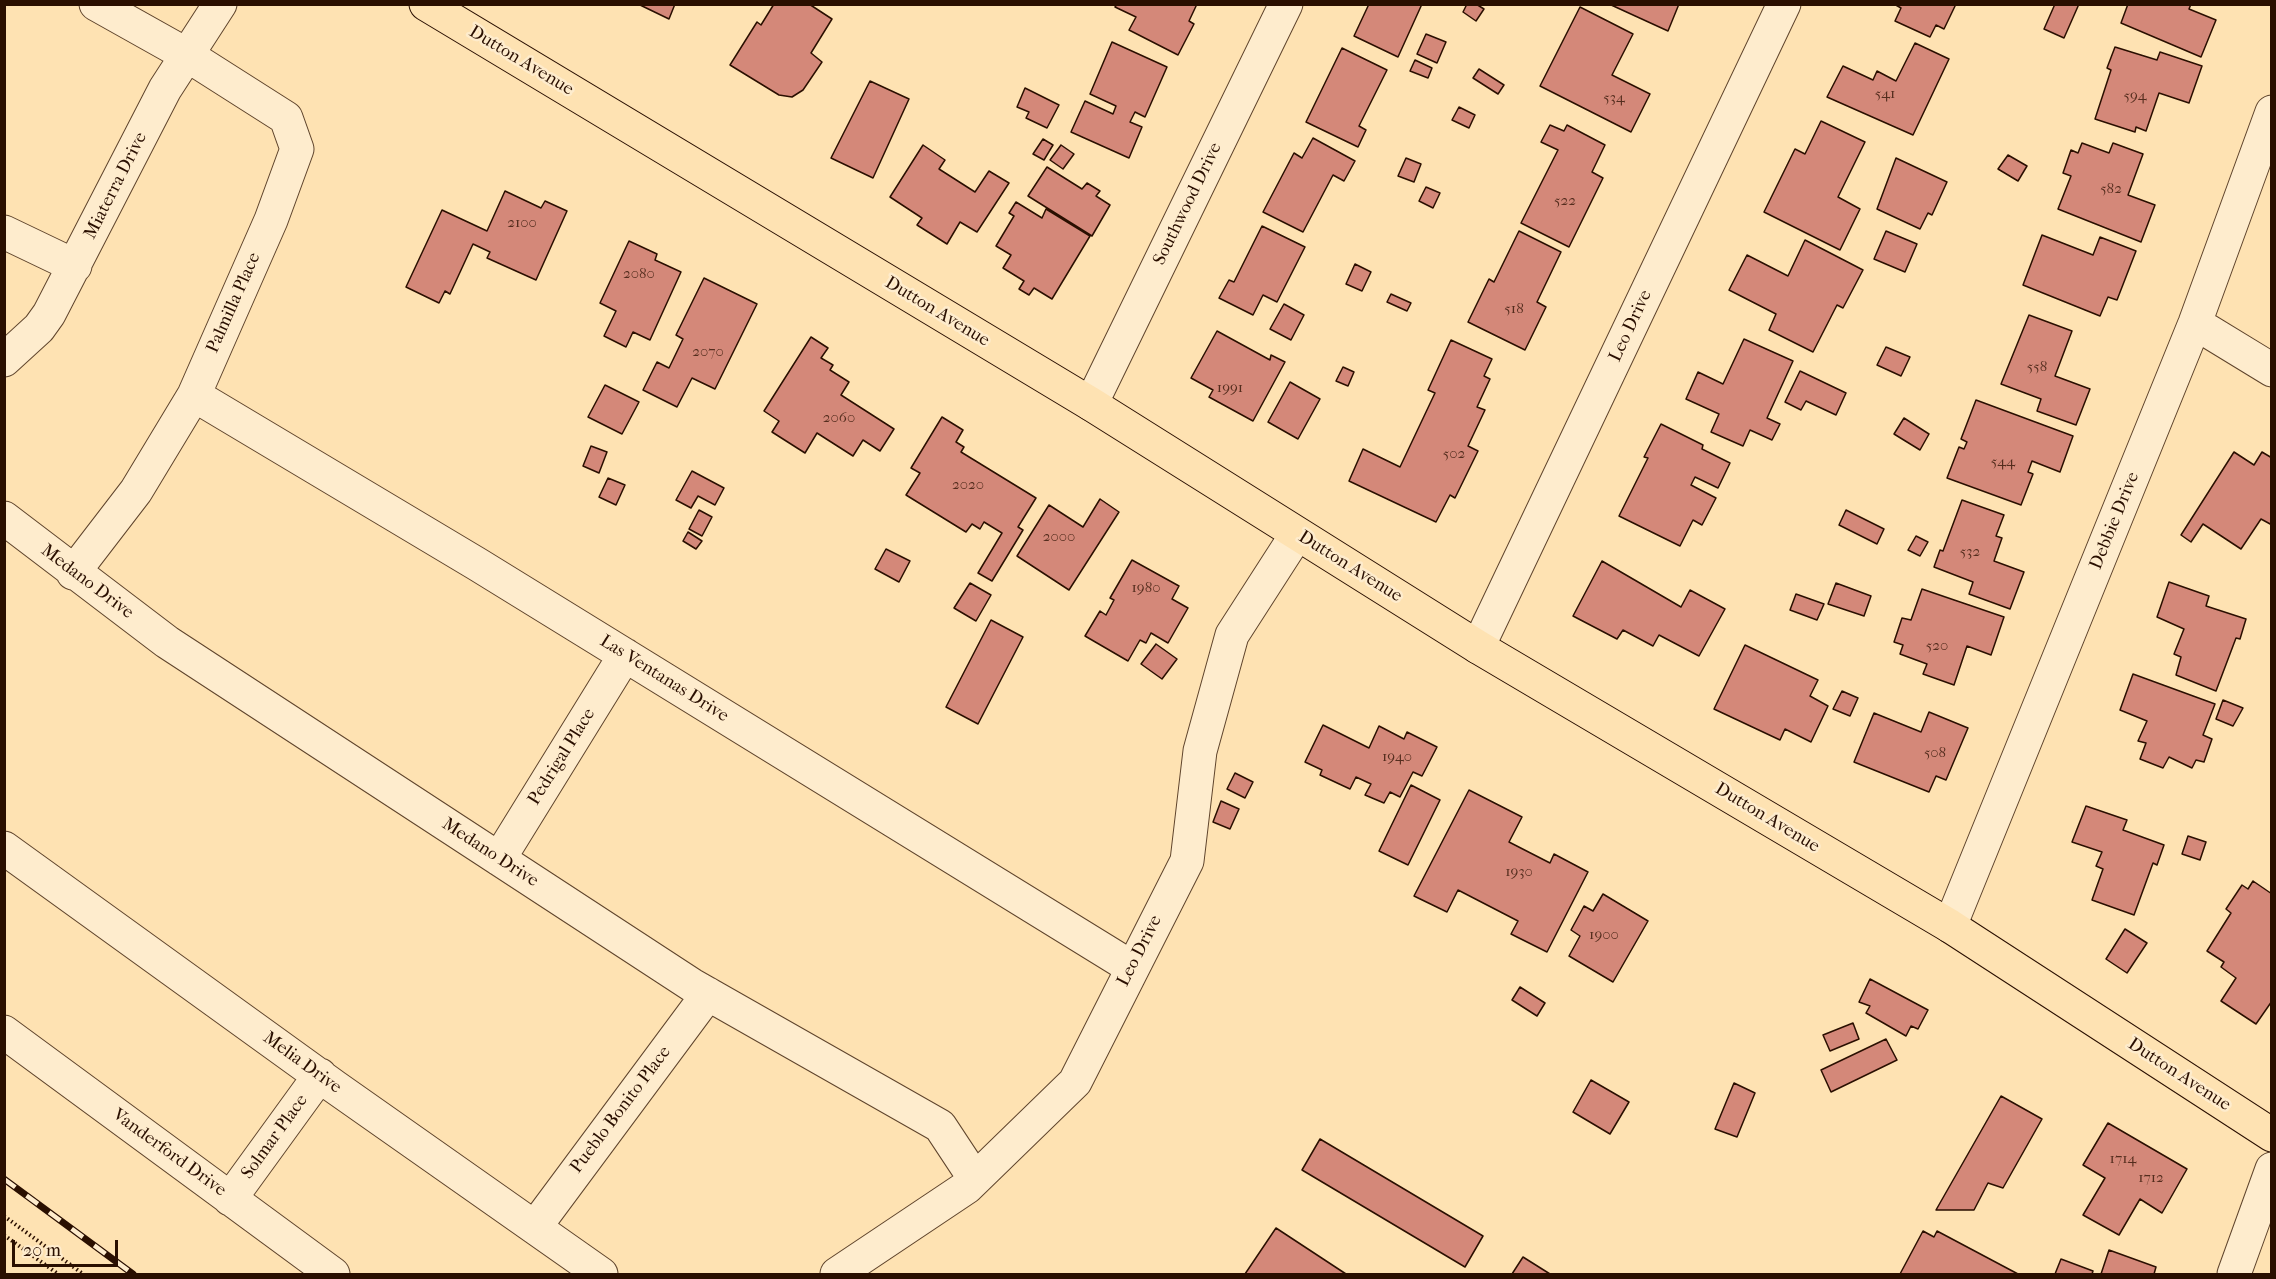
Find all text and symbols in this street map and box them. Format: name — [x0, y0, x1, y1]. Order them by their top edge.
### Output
street label: Dutton Avenue — [465, 21, 577, 101]
house number: 541 — [1875, 85, 1895, 103]
house number: 594 — [2123, 87, 2147, 105]
house number: 534 — [1603, 89, 1625, 107]
street label: Miaterra Drive — [80, 129, 152, 243]
street label: Southwood Drive — [1149, 139, 1227, 269]
house number: 582 — [2100, 180, 2122, 198]
house number: 522 — [1554, 192, 1576, 210]
house number: 2100 — [507, 214, 537, 232]
street label: Palmilla Place — [202, 250, 266, 356]
house number: 2080 — [623, 265, 655, 283]
street label: Dutton Avenue — [881, 272, 993, 352]
street label: Leo Drive — [1605, 287, 1657, 365]
house number: 518 — [1504, 300, 1524, 318]
house number: 2070 — [692, 343, 724, 361]
house number: 558 — [2027, 358, 2047, 376]
house number: 1991 — [1217, 379, 1243, 397]
house number: 2060 — [823, 409, 855, 427]
house number: 502 — [1443, 445, 1465, 463]
house number: 544 — [1991, 453, 2015, 471]
street label: Debbie Drive — [2086, 469, 2144, 573]
house number: 2020 — [952, 476, 984, 494]
street label: Dutton Avenue — [1294, 527, 1406, 607]
house number: 2000 — [1043, 528, 1075, 546]
street label: Medano Drive — [36, 540, 138, 624]
house number: 532 — [1960, 543, 1980, 561]
house number: 1980 — [1131, 579, 1161, 597]
street label: Las Ventanas Drive — [596, 631, 732, 727]
house number: 520 — [1926, 637, 1948, 655]
street label: Pedrigal Place — [524, 705, 600, 809]
house number: 508 — [1924, 744, 1946, 762]
house number: 1940 — [1382, 748, 1412, 766]
street label: Dutton Avenue — [1711, 778, 1823, 858]
street label: Medano Drive — [438, 814, 542, 892]
house number: 1930 — [1505, 863, 1533, 881]
street label: Leo Drive — [1113, 912, 1167, 990]
house number: 1900 — [1589, 926, 1619, 944]
street label: Melia Drive — [259, 1027, 345, 1099]
street label: Dutton Avenue — [2124, 1034, 2234, 1116]
street label: Pueblo Bonito Place — [566, 1042, 676, 1178]
street label: Solmar Place — [237, 1091, 313, 1183]
street label: Vanderford Drive — [108, 1104, 230, 1202]
house number: 1714 — [2110, 1150, 2136, 1168]
house number: 1712 — [2138, 1169, 2164, 1187]
scale bar — [15, 1228, 122, 1266]
text: 20 m — [23, 1240, 61, 1261]

